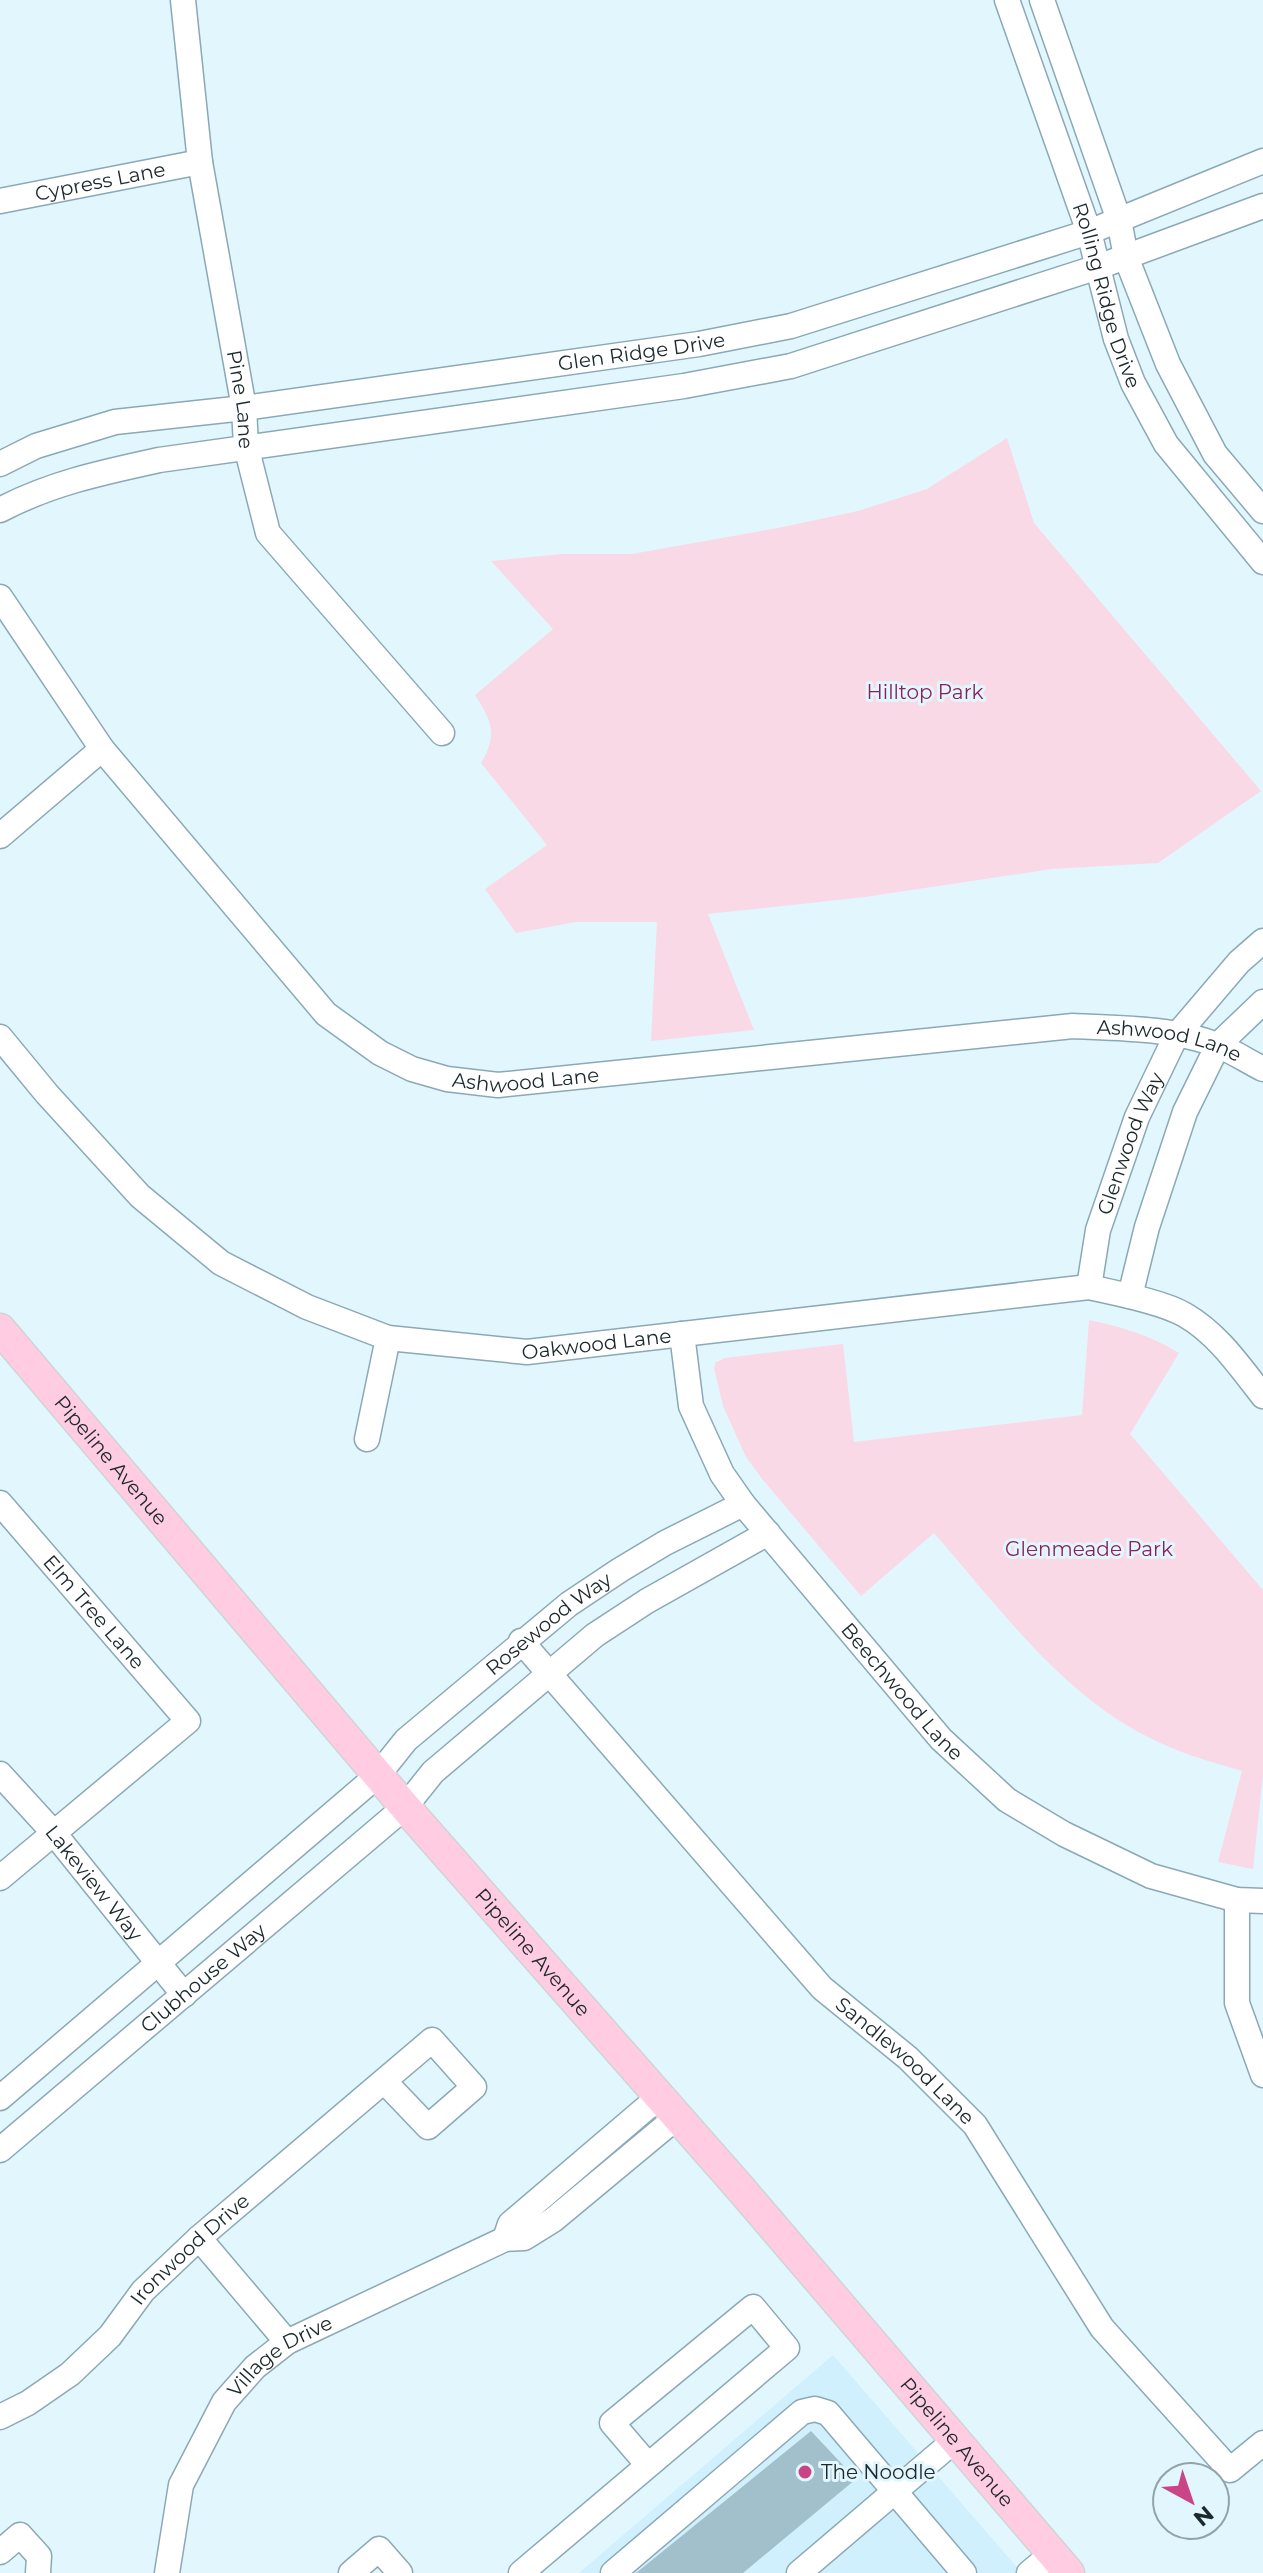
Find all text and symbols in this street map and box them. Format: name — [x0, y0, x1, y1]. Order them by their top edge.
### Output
street label: Cypress Lane — [33, 157, 167, 206]
street label: Rolling Ridge Drive — [1068, 199, 1146, 392]
street label: Glen Ridge Drive — [556, 327, 727, 376]
street label: Pine Lane — [222, 348, 258, 450]
park label: Hilltop Park — [867, 680, 984, 704]
street label: Ashwood Lane — [1096, 1015, 1246, 1067]
street label: Ashwood Lane — [451, 1063, 600, 1098]
street label: Glenwood Way — [1092, 1068, 1169, 1218]
street label: Oakwood Lane — [520, 1323, 673, 1365]
street label: Pipeline Avenue — [49, 1390, 173, 1530]
park label: Glenmeade Park — [1005, 1537, 1173, 1561]
street label: Elm Tree Lane — [38, 1550, 150, 1674]
street label: Rosewood Way — [481, 1567, 616, 1680]
street label: Beechwood Lane — [836, 1618, 968, 1765]
street label: Lakeview Way — [40, 1820, 148, 1946]
street label: Pipeline Avenue — [470, 1883, 595, 2021]
street label: Clubhouse Way — [135, 1918, 271, 2038]
street label: Sandlewood Lane — [831, 1992, 980, 2130]
street label: Ironwood Drive — [125, 2189, 254, 2309]
street label: Village Drive — [222, 2310, 336, 2402]
street label: Pipeline Avenue — [895, 2372, 1019, 2512]
place label: The Noodle — [821, 2460, 936, 2484]
north arrow — [1151, 2461, 1231, 2541]
marker: The Noodle — [796, 2463, 814, 2481]
text: N — [1188, 2500, 1219, 2532]

